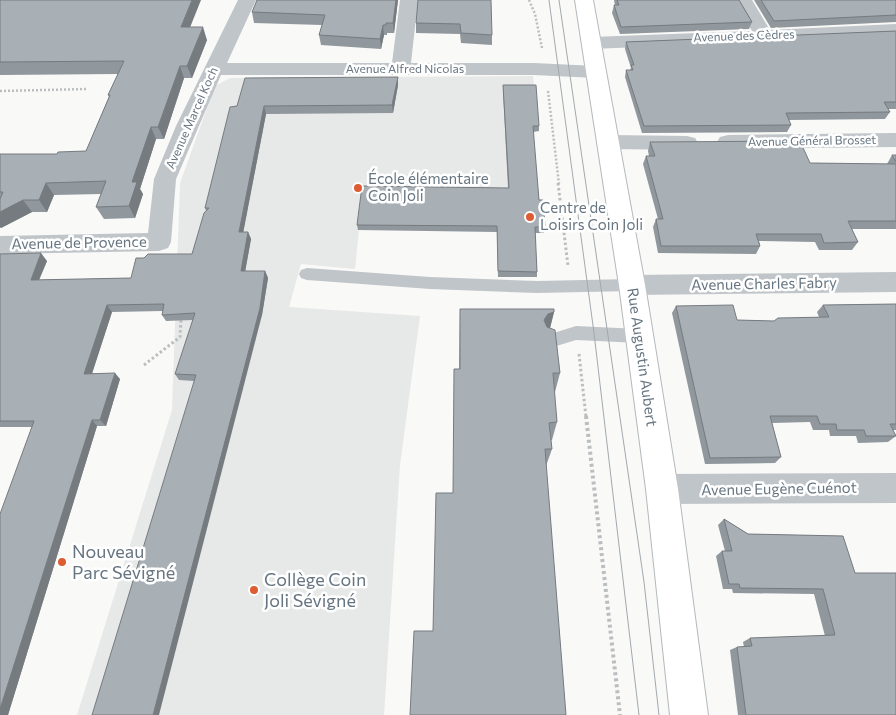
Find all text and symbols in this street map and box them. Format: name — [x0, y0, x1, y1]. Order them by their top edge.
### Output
street label: Avenue des Cèdres — [693, 26, 795, 44]
street label: Avenue Alfred Nicolas — [346, 61, 464, 75]
street label: Avenue Marcel Koch — [162, 65, 220, 171]
street label: Avenue Général Brosset — [748, 132, 876, 148]
place label: École élémentaire Coin Joli — [368, 168, 489, 204]
marker: École élémentaire Coin Joli — [352, 182, 364, 194]
place label: Centre de Loisirs Coin Joli — [540, 198, 643, 233]
marker: Centre de Loisirs Coin Joli — [524, 211, 536, 223]
street label: Avenue de Provence — [11, 232, 147, 252]
street label: Avenue Charles Fabry — [691, 273, 837, 293]
street label: Rue Augustin Aubert — [624, 286, 662, 427]
street label: Avenue Eugène Cuénot — [701, 478, 857, 498]
place label: Nouveau Parc Sévigné — [72, 540, 175, 583]
marker: Nouveau Parc Sévigné — [56, 556, 68, 568]
place label: Collège Coin Joli Sévigné — [264, 568, 366, 611]
marker: Collège Coin Joli Sévigné — [248, 584, 260, 596]

